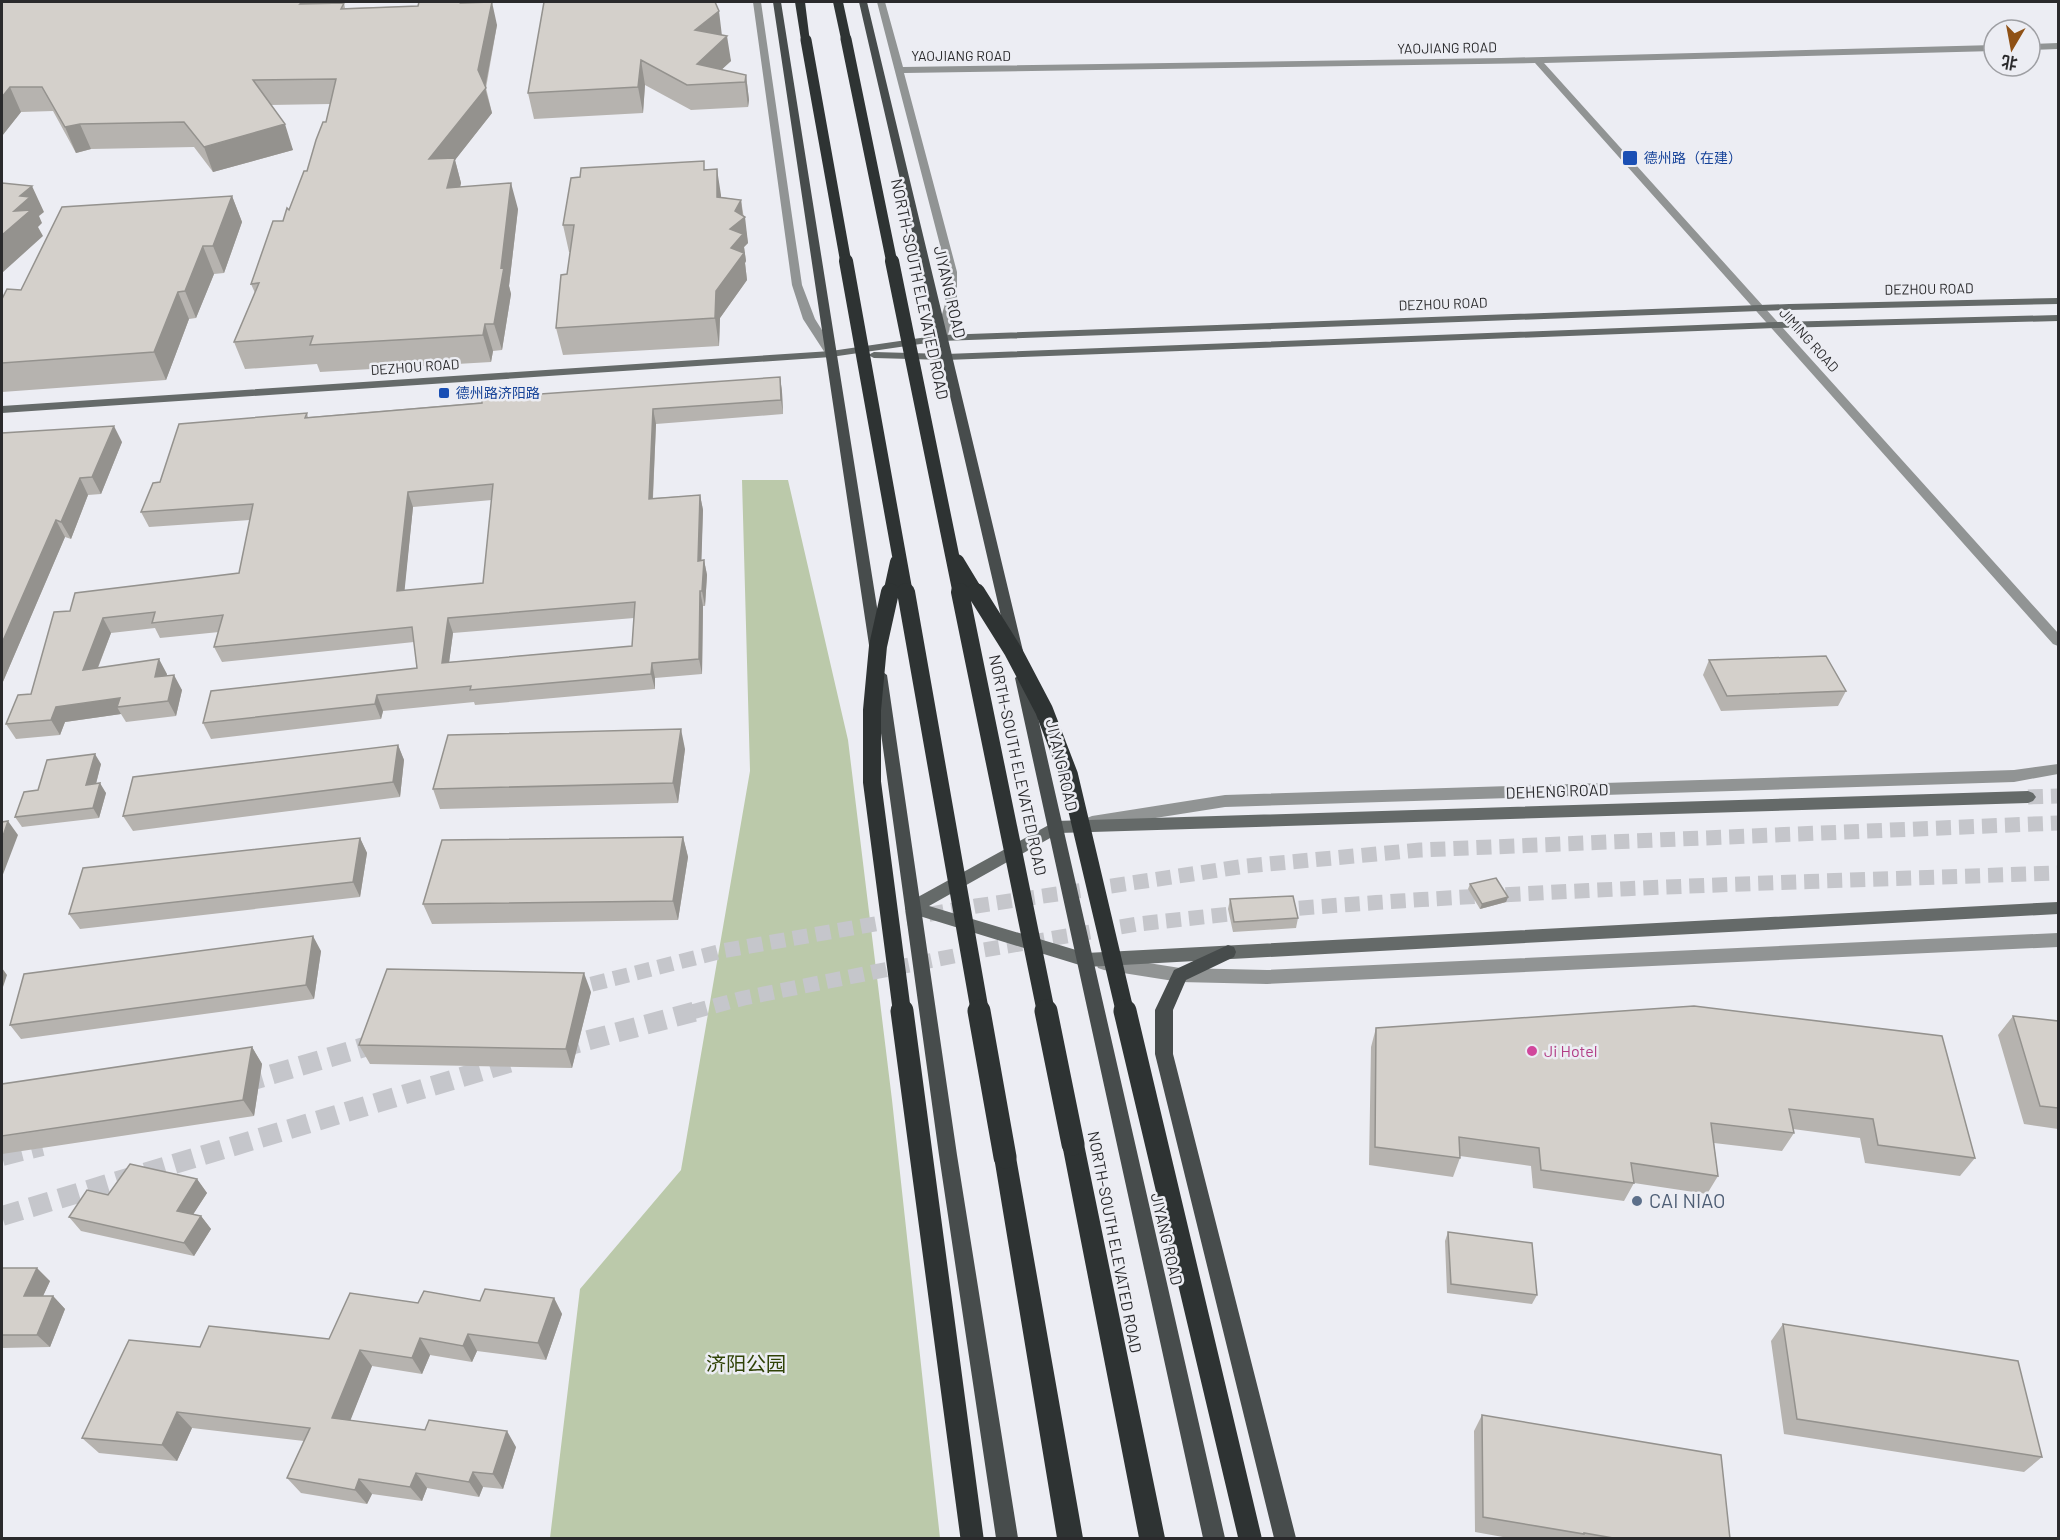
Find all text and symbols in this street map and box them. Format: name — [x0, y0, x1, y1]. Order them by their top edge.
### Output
north arrow — [1982, 18, 2042, 78]
street label: YAOJIANG ROAD — [1397, 38, 1497, 57]
street label: YAOJIANG ROAD — [911, 47, 1011, 64]
text: 北 — [2000, 53, 2019, 74]
marker: 德州路（在建） — [1621, 149, 1639, 167]
place label: 德州路（在建） — [1644, 149, 1742, 166]
street label: NORTH-SOUTH ELEVATED ROAD — [888, 177, 953, 401]
street label: JIYANG ROAD — [931, 244, 970, 340]
street label: DEZHOU ROAD — [1884, 279, 1974, 298]
street label: DEZHOU ROAD — [1398, 293, 1488, 314]
street label: JIMING ROAD — [1776, 304, 1843, 375]
street label: DEZHOU ROAD — [370, 355, 460, 378]
place label: 德州路济阳路 — [456, 384, 540, 401]
marker: 德州路济阳路 — [437, 386, 451, 400]
street label: NORTH-SOUTH ELEVATED ROAD — [986, 653, 1051, 877]
street label: JIYANG ROAD — [1043, 717, 1082, 813]
street label: DEHENG ROAD — [1505, 779, 1609, 802]
place label: Ji Hotel — [1544, 1041, 1597, 1060]
marker: Ji Hotel — [1525, 1044, 1539, 1058]
street label: NORTH-SOUTH ELEVATED ROAD — [1085, 1129, 1146, 1354]
place label: CAI NIAO — [1649, 1188, 1725, 1212]
street label: JIYANG ROAD — [1148, 1191, 1187, 1287]
marker: CAI NIAO — [1630, 1194, 1644, 1208]
park label: 济阳公园 — [706, 1351, 786, 1375]

